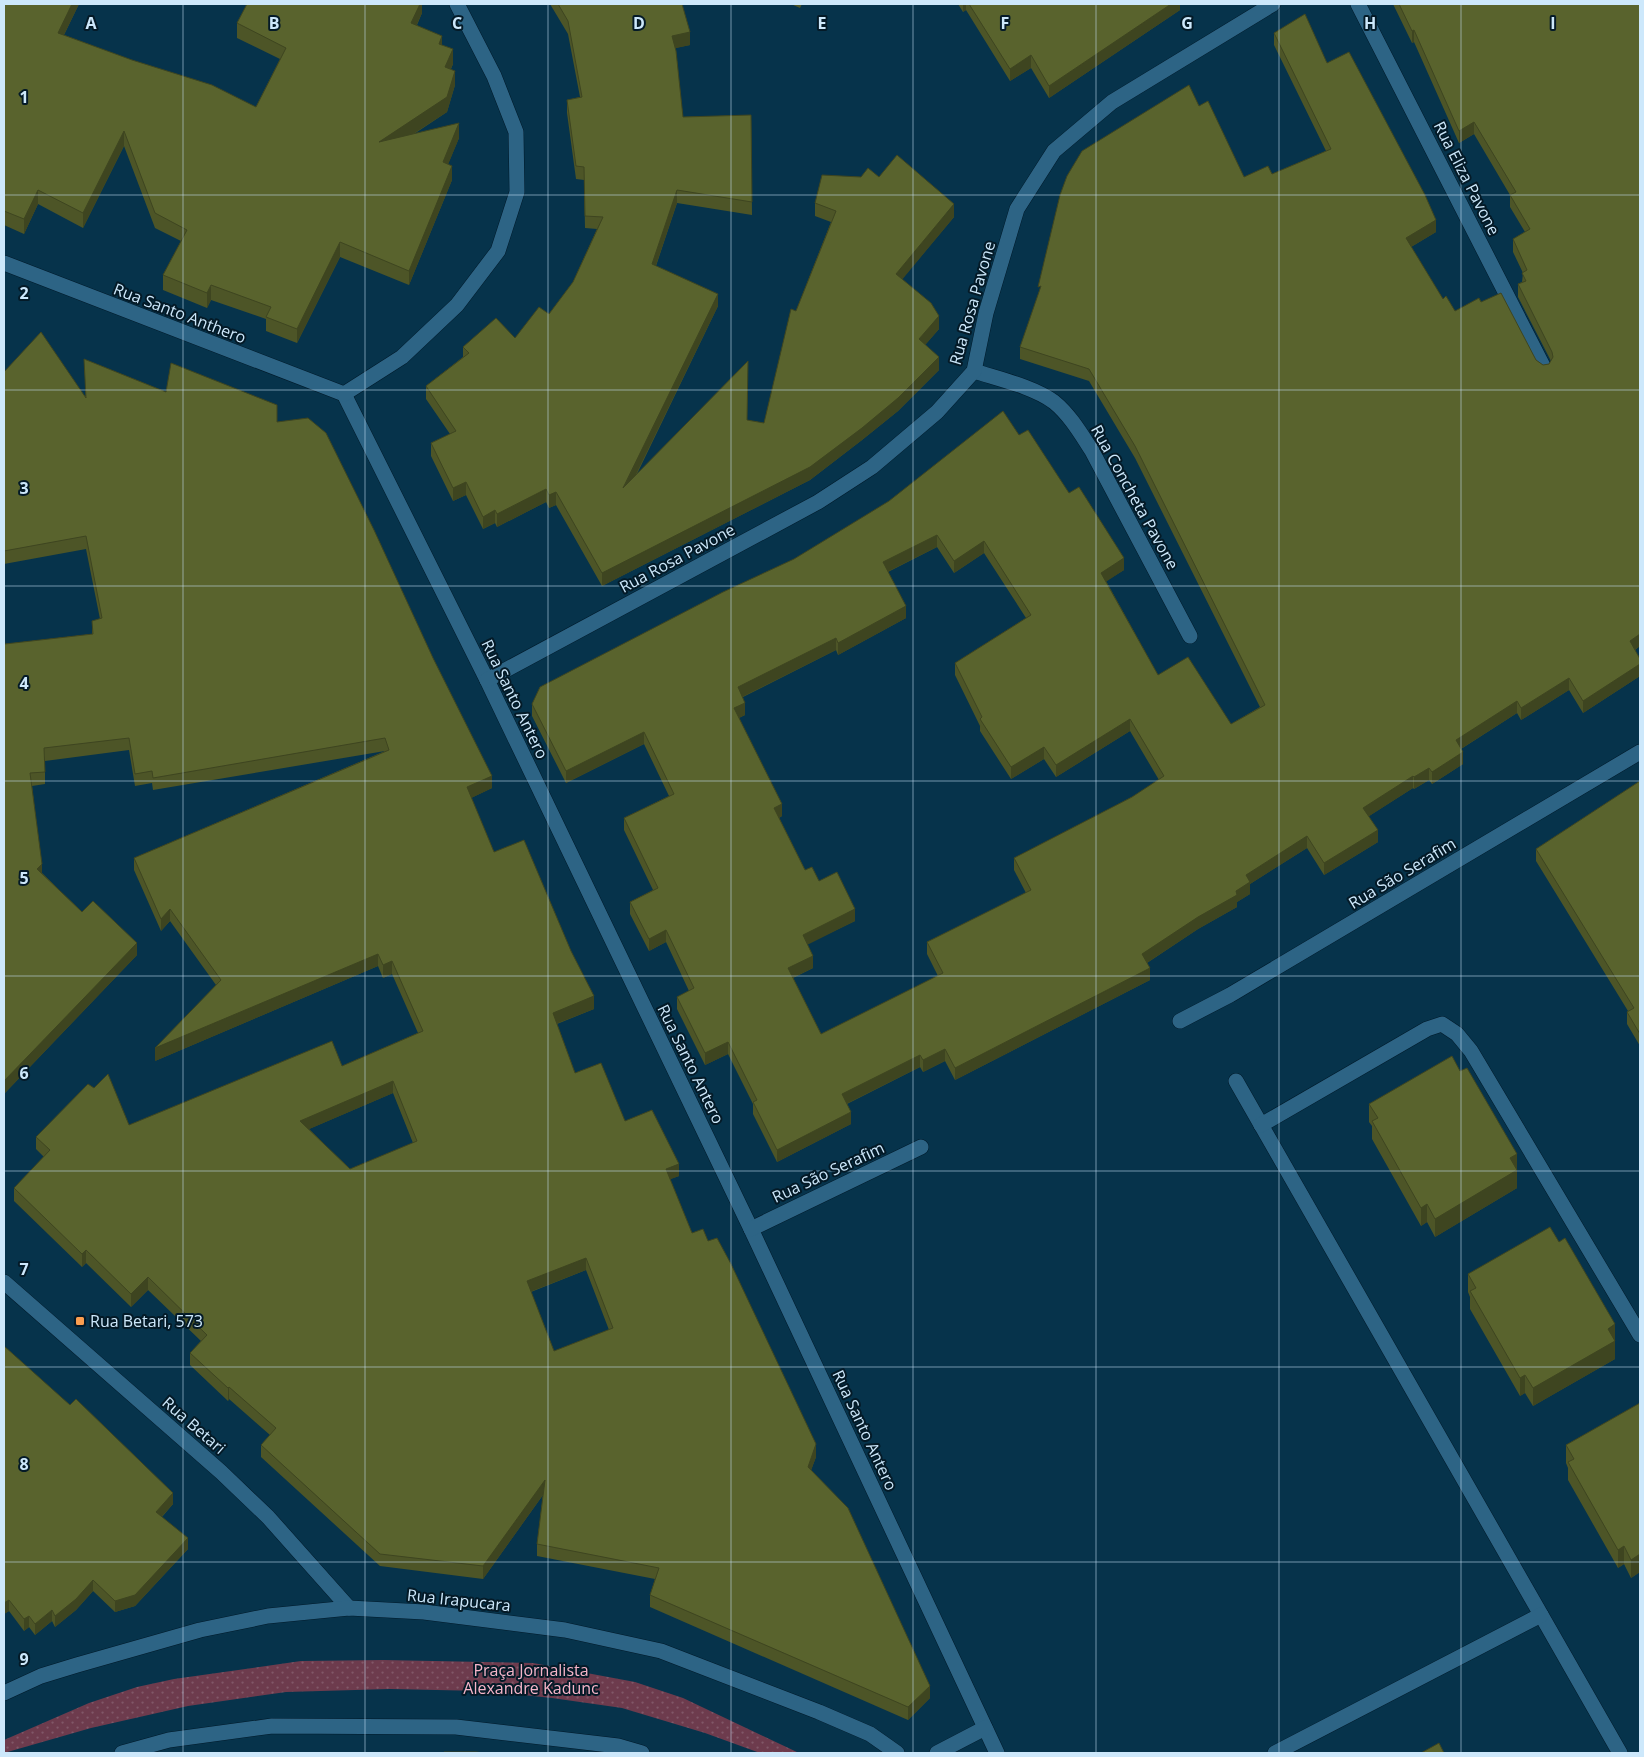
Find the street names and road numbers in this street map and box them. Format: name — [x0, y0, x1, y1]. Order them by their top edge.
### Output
street label: Rua Eliza Pavone — [1429, 117, 1505, 239]
street label: Rua Rosa Pavone — [944, 239, 1000, 367]
street label: Rua Santo Anthero — [111, 278, 249, 348]
street label: Rua Concheta Pavone — [1086, 421, 1184, 573]
street label: Rua Rosa Pavone — [615, 518, 739, 598]
street label: Rua Santo Antero — [477, 636, 553, 762]
street label: Rua São Serafim — [1344, 832, 1460, 914]
street label: Rua Santo Antero — [653, 1001, 729, 1127]
street label: Rua São Serafim — [768, 1136, 888, 1208]
street label: Rua Santo Antero — [827, 1366, 903, 1494]
street label: Rua Betari — [158, 1391, 230, 1459]
street label: Rua Irapucara — [406, 1584, 512, 1616]

